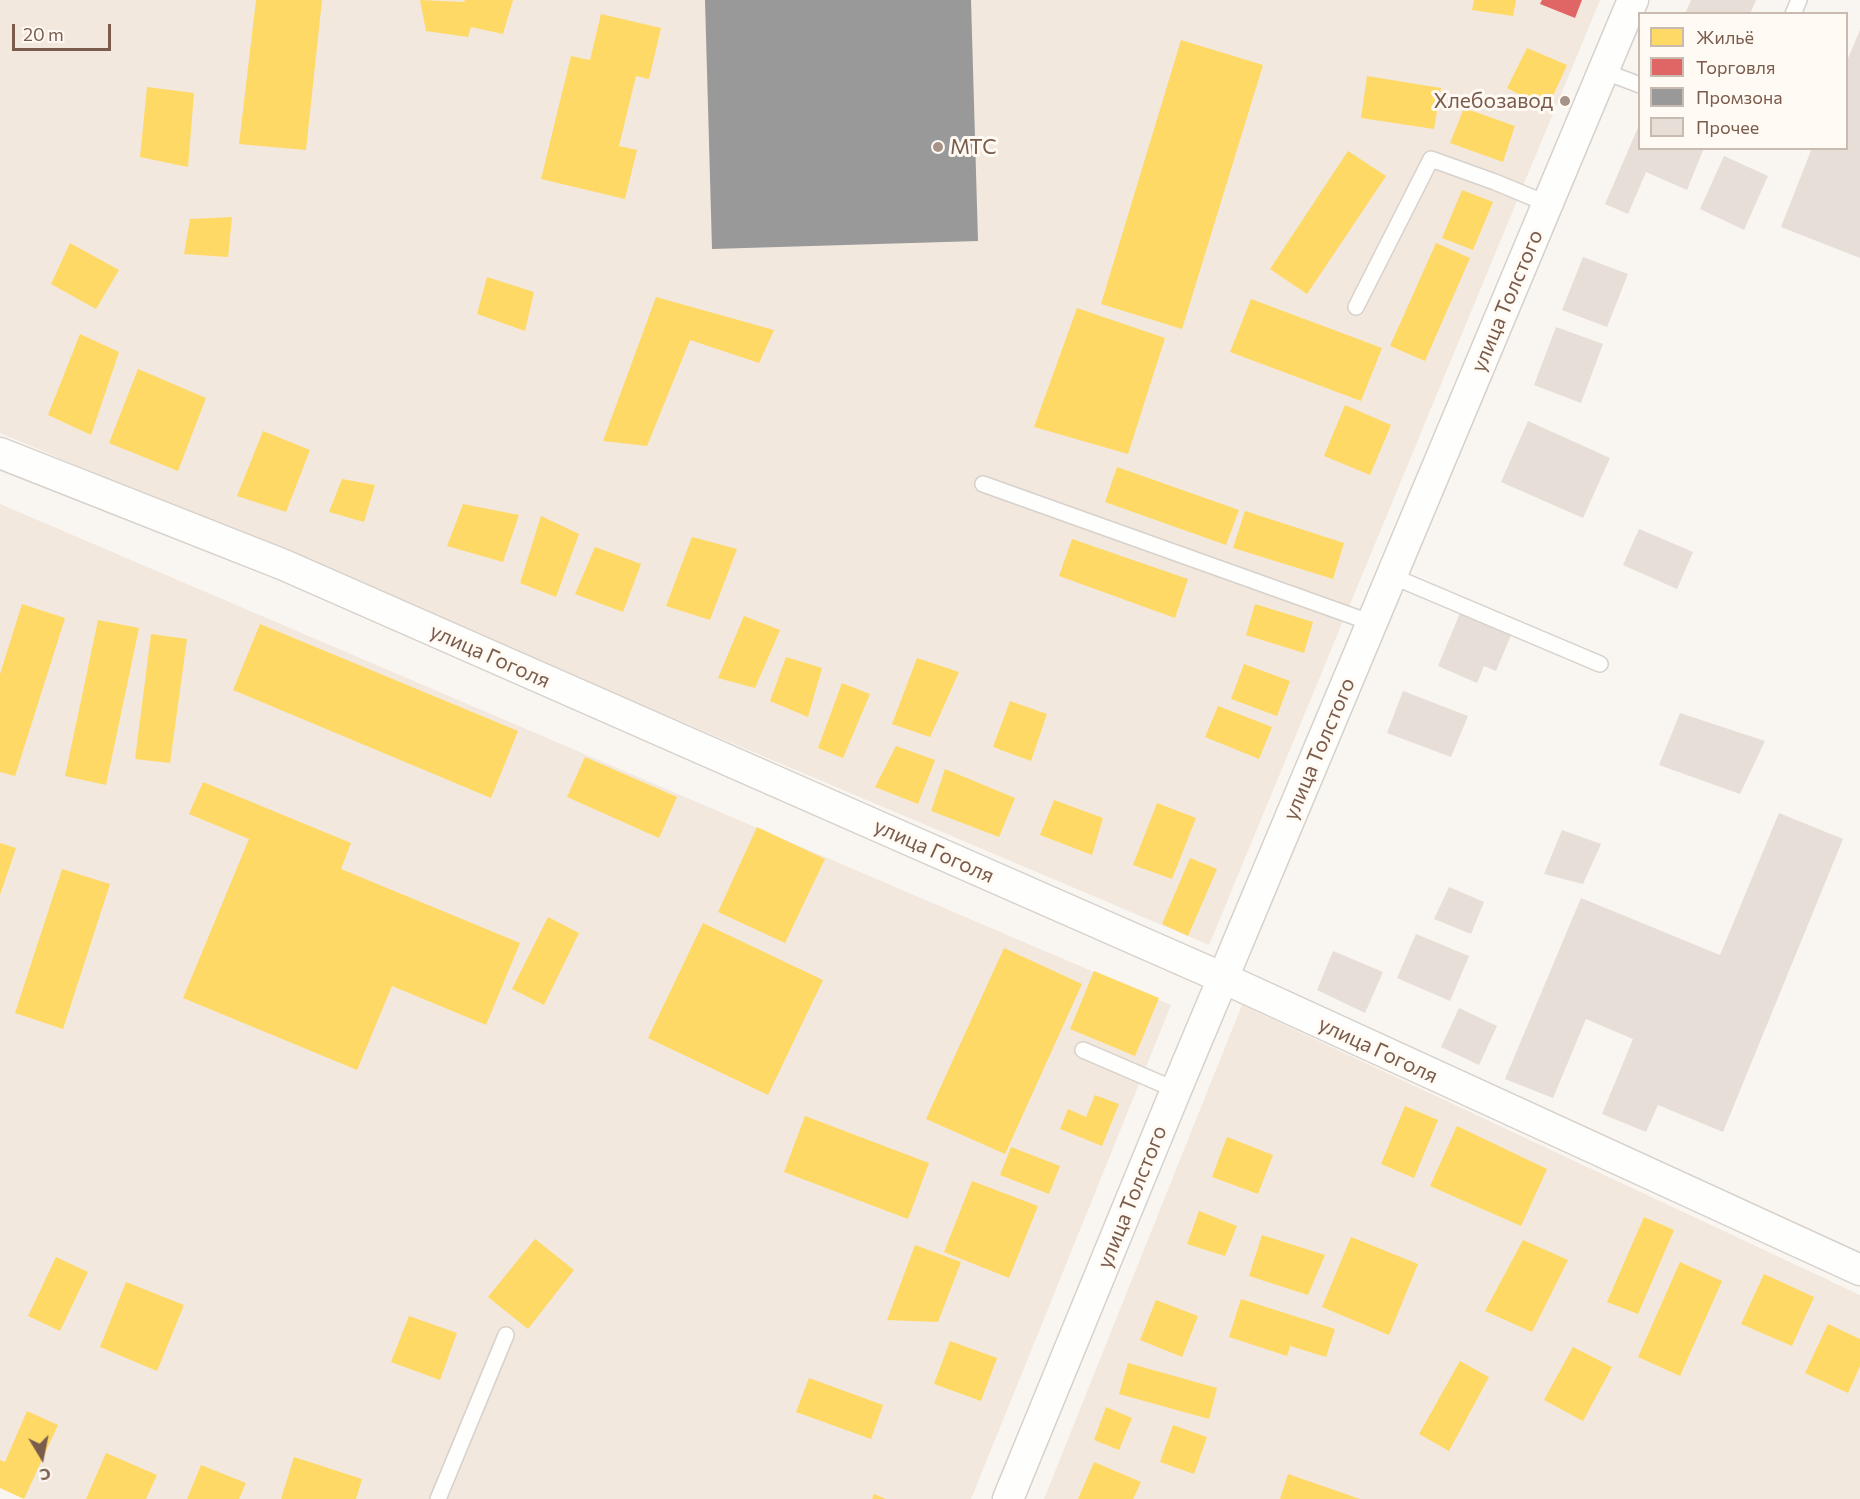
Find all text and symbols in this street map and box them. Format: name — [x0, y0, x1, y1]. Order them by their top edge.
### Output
scale bar — [15, 12, 114, 50]
legend — [1638, 12, 1848, 150]
text: 20 m — [23, 23, 64, 45]
text: Жильё — [1696, 26, 1754, 48]
text: Торговля — [1696, 56, 1775, 78]
text: Промзона — [1696, 86, 1783, 108]
place label: Хлебозавод — [1433, 88, 1553, 114]
marker: Хлебозавод — [1558, 94, 1572, 108]
text: Прочее — [1696, 116, 1759, 138]
place label: МТС — [950, 134, 997, 160]
marker: МТС — [931, 140, 945, 154]
street label: улица Толстого — [1466, 226, 1548, 376]
street label: улица Гоголя — [426, 618, 554, 694]
street label: улица Толстого — [1278, 674, 1360, 824]
street label: улица Гоголя — [870, 813, 998, 889]
street label: улица Гоголя — [1314, 1011, 1442, 1089]
street label: улица Толстого — [1092, 1122, 1172, 1272]
north arrow — [12, 1427, 72, 1487]
text: С — [38, 1465, 52, 1486]

